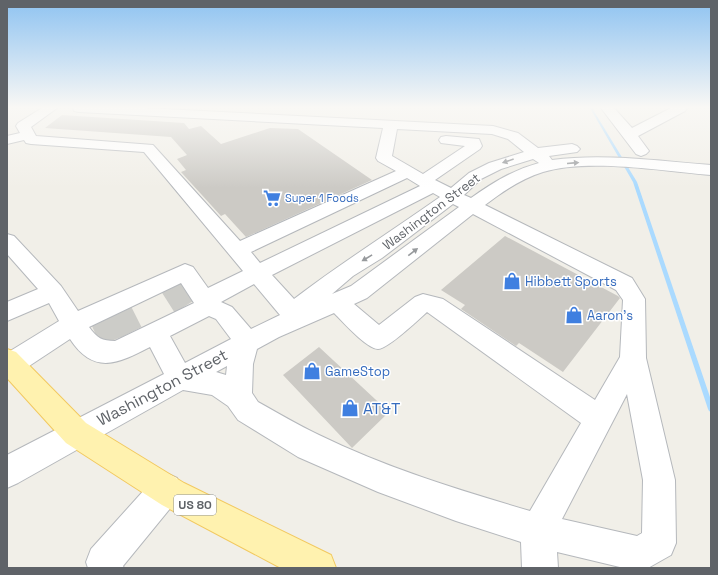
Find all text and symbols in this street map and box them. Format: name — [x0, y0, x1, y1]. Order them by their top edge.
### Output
one-way arrow — [502, 158, 514, 164]
one-way arrow — [567, 160, 579, 167]
street label: Washington Street — [379, 169, 483, 254]
supermarket icon: Super 1 Foods — [262, 188, 282, 208]
place label: Super 1 Foods — [285, 191, 359, 205]
one-way arrow — [408, 248, 419, 256]
one-way arrow — [361, 255, 373, 262]
shop icon: Hibbett Sports — [502, 271, 522, 291]
place label: Hibbett Sports — [525, 273, 617, 290]
shop icon: Aaron's — [564, 305, 584, 325]
place label: Aaron's — [587, 307, 633, 324]
street label: Washington Street — [93, 344, 231, 431]
shop icon: GameStop — [302, 361, 322, 381]
place label: GameStop — [325, 363, 390, 380]
shop icon: AT&T — [340, 398, 360, 418]
place label: AT&T — [363, 398, 400, 419]
road number: US 80 — [174, 495, 216, 515]

